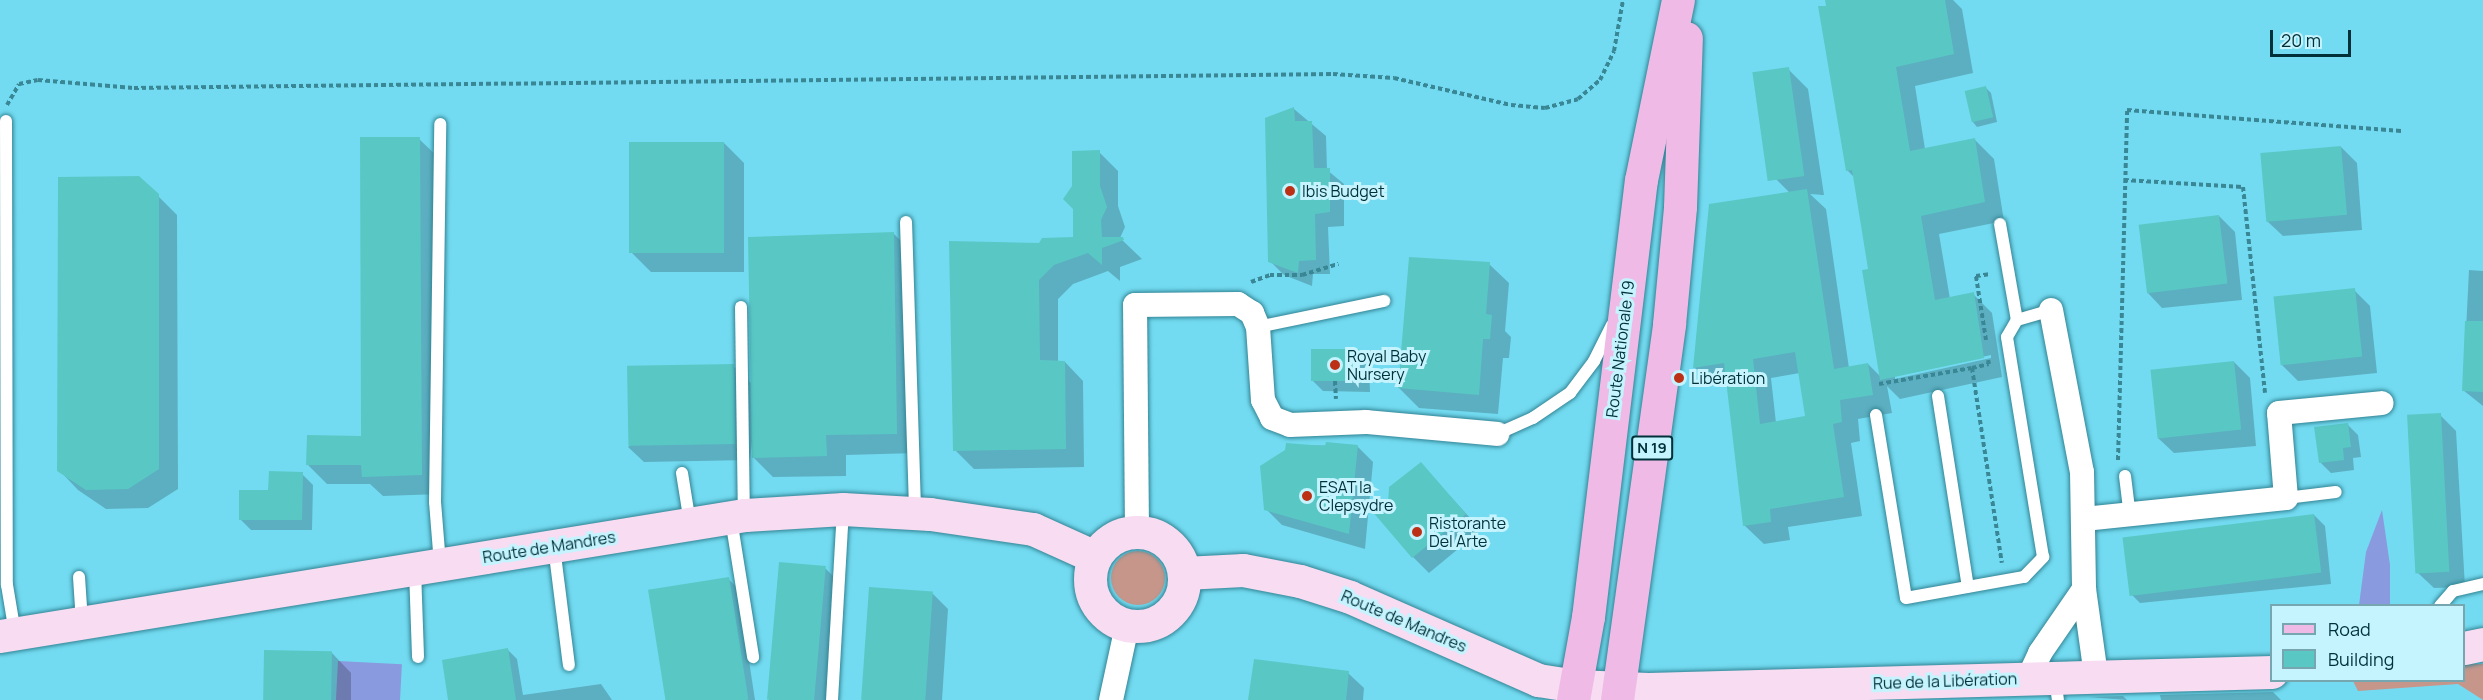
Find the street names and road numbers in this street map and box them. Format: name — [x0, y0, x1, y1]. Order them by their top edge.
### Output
street label: Route Nationale 19 — [1602, 279, 1638, 419]
road number: N 19 — [1631, 436, 1673, 460]
street label: Route de Mandres — [481, 527, 617, 567]
street label: Route de Mandres — [1338, 586, 1470, 656]
street label: Rue de la Libération — [1873, 669, 2017, 693]

